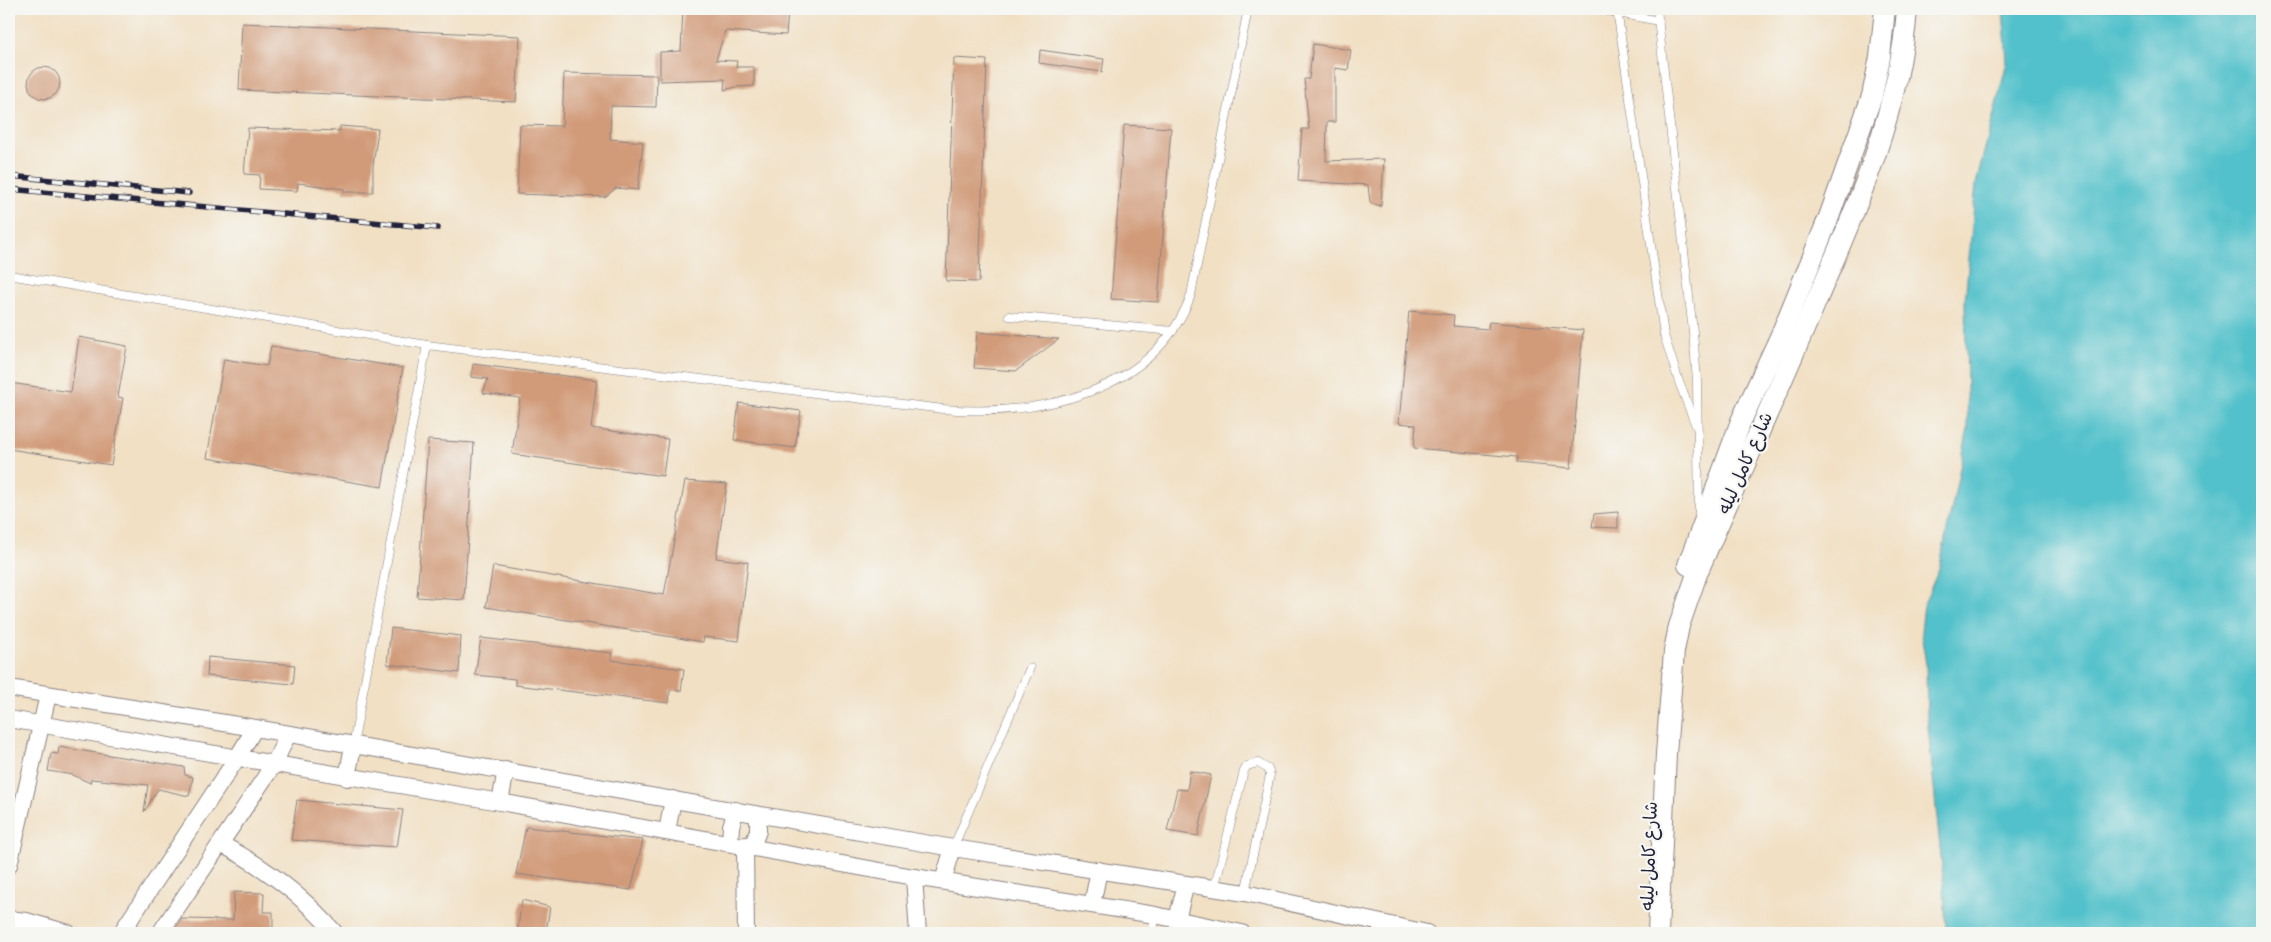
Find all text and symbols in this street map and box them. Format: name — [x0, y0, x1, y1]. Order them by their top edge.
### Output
street label: شارع كامل ليله — [1713, 409, 1778, 518]
street label: شارع كامل ليله — [1636, 801, 1663, 911]

